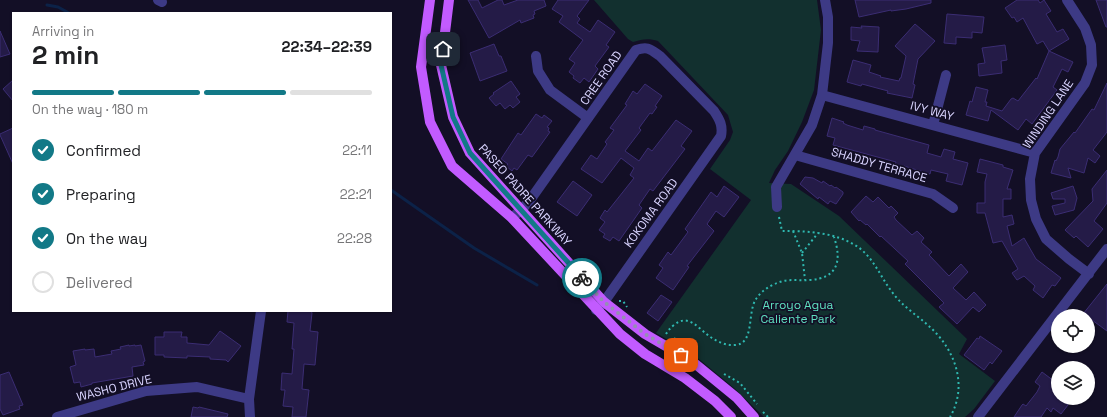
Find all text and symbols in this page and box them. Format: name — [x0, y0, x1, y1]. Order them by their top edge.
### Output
text: Arriving in — [32, 23, 94, 40]
pin — [426, 32, 460, 66]
text: 22:34–22:39 — [282, 37, 372, 56]
text: 2 min — [32, 38, 99, 72]
icon: home — [432, 38, 454, 60]
street label: CREE ROAD — [576, 48, 626, 108]
street label: WINDING LANE — [1019, 76, 1077, 152]
street label: IVY WAY — [908, 97, 956, 125]
text: On the way · 180 m — [32, 101, 148, 118]
icon: check — [32, 139, 54, 161]
text: Confirmed — [66, 141, 141, 160]
street label: PASEO PADRE PARKWAY — [475, 141, 576, 250]
text: 22:11 — [342, 142, 372, 159]
street label: SHADDY TERRACE — [829, 144, 929, 186]
street label: KOKOMA ROAD — [620, 175, 682, 251]
icon: check — [32, 183, 54, 205]
text: Preparing — [66, 185, 136, 204]
text: 22:21 — [340, 186, 372, 203]
icon: check — [32, 227, 54, 249]
text: On the way — [66, 229, 147, 248]
text: 22:28 — [337, 230, 372, 247]
courier — [562, 258, 602, 298]
icon: bike — [571, 267, 593, 289]
text: Delivered — [66, 273, 133, 292]
park label: Arroyo Agua Caliente Park — [760, 297, 836, 327]
map controls — [1051, 309, 1095, 405]
button: locate — [1051, 309, 1095, 353]
pin — [664, 338, 698, 372]
icon: bag — [670, 344, 692, 366]
button: layers — [1051, 361, 1095, 405]
street label: WASHO DRIVE — [75, 371, 153, 405]

